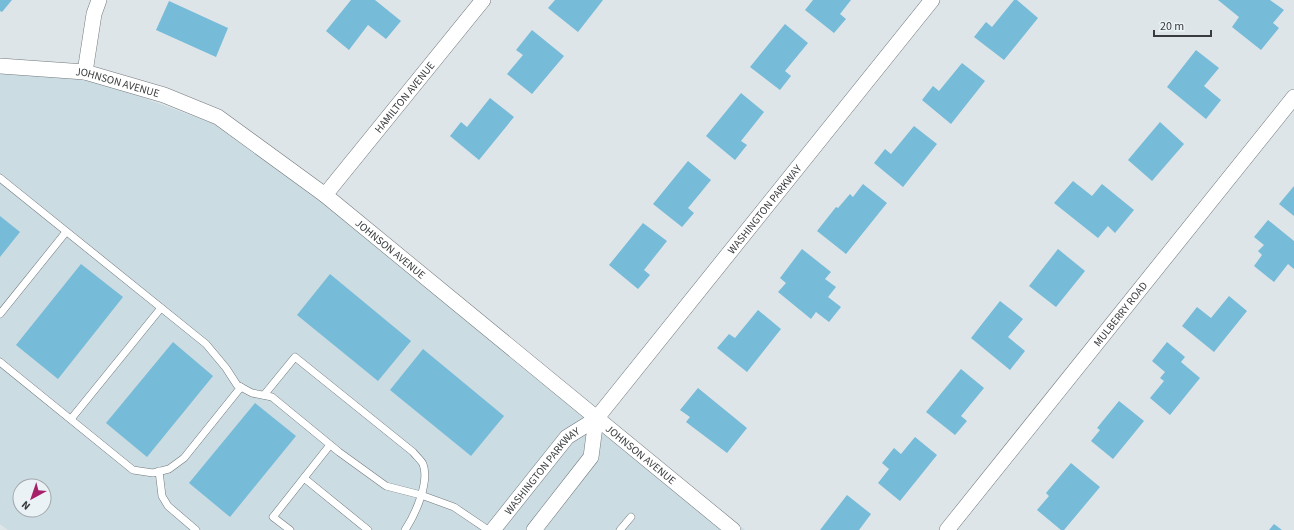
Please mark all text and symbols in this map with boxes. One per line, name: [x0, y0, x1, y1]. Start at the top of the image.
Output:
scale bar: [1154, 12, 1211, 38]
text: 20 m: [1160, 18, 1184, 35]
street label: HAMILTON AVENUE: [371, 58, 438, 136]
street label: JOHNSON AVENUE: [75, 64, 161, 101]
street label: WASHINGTON PARKWAY: [724, 161, 805, 257]
street label: JOHNSON AVENUE: [352, 215, 429, 282]
street label: MULBERRY ROAD: [1090, 278, 1151, 349]
street label: JOHNSON AVENUE: [603, 421, 679, 488]
street label: WASHINGTON PARKWAY: [501, 423, 583, 518]
north arrow: [12, 478, 52, 518]
text: N: [18, 497, 34, 513]

